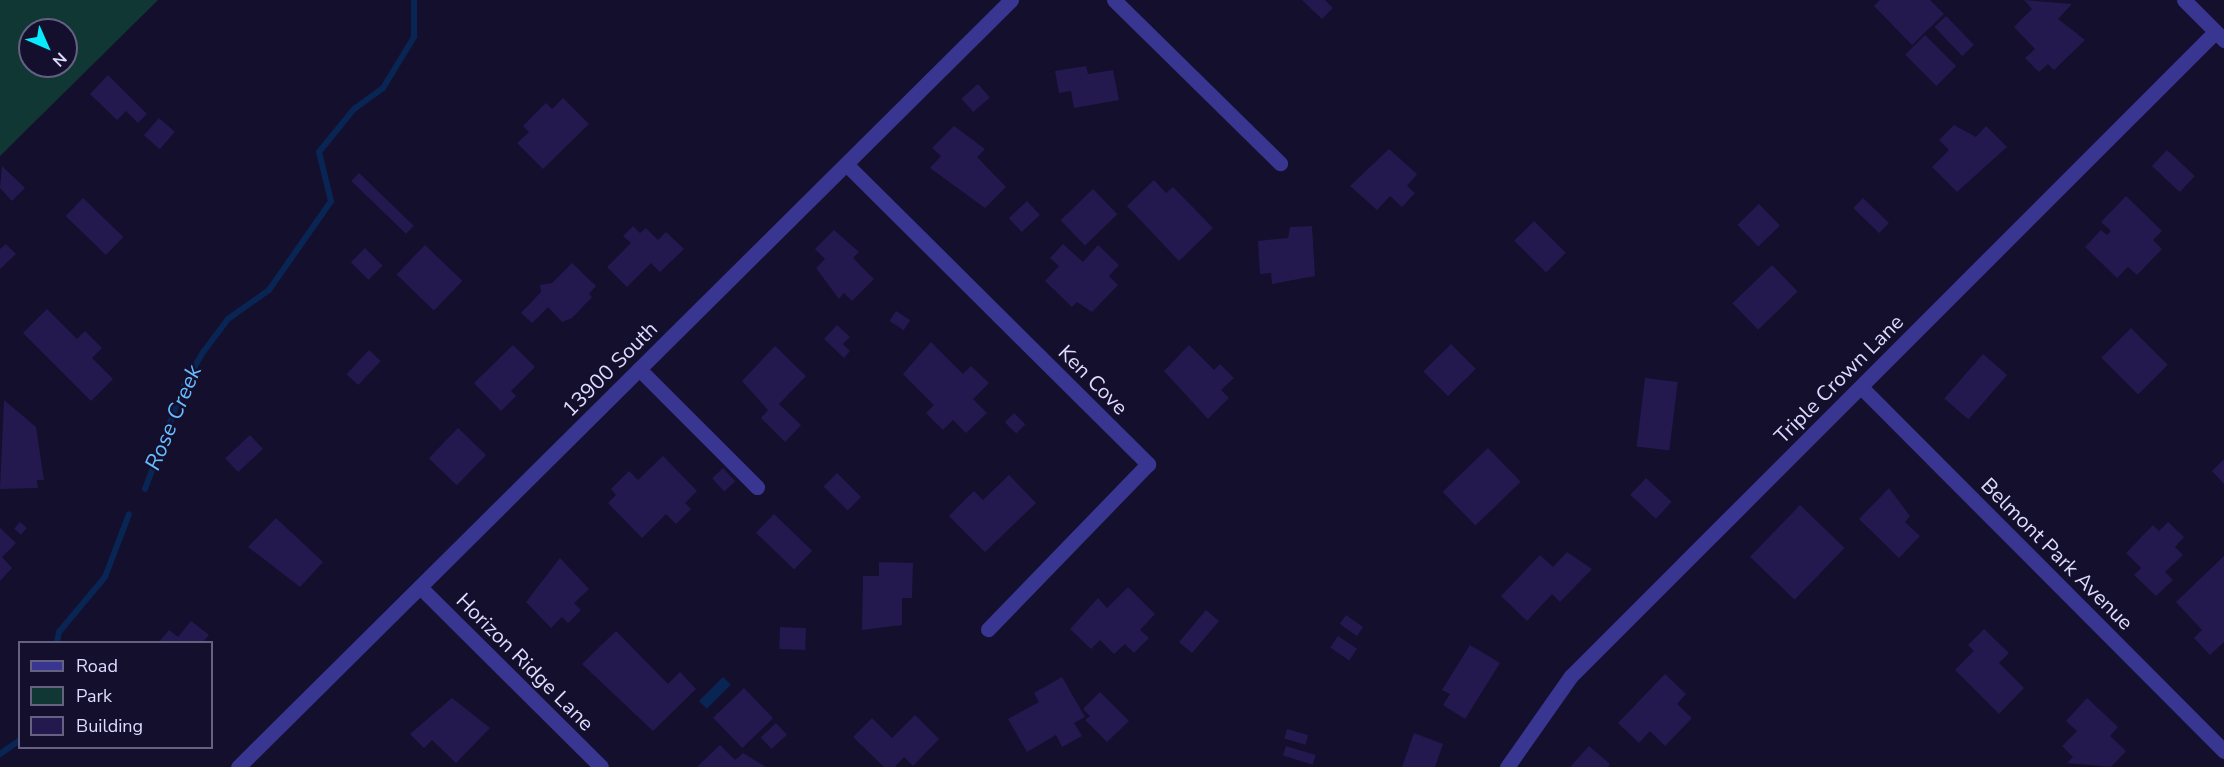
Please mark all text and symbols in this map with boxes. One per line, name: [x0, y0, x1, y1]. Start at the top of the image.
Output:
north arrow: [18, 18, 78, 78]
text: N: [47, 47, 71, 71]
street label: Triple Crown Lane: [1769, 309, 1909, 449]
street label: 13900 South: [557, 316, 663, 422]
street label: Ken Cove: [1053, 340, 1133, 420]
water label: Rose Creek: [140, 361, 208, 475]
street label: Belmont Park Avenue: [1976, 473, 2138, 635]
street label: Horizon Ridge Lane: [451, 588, 599, 736]
legend: [18, 641, 213, 749]
text: Road: [76, 654, 118, 678]
text: Park: [76, 684, 112, 708]
text: Building: [76, 714, 143, 738]

